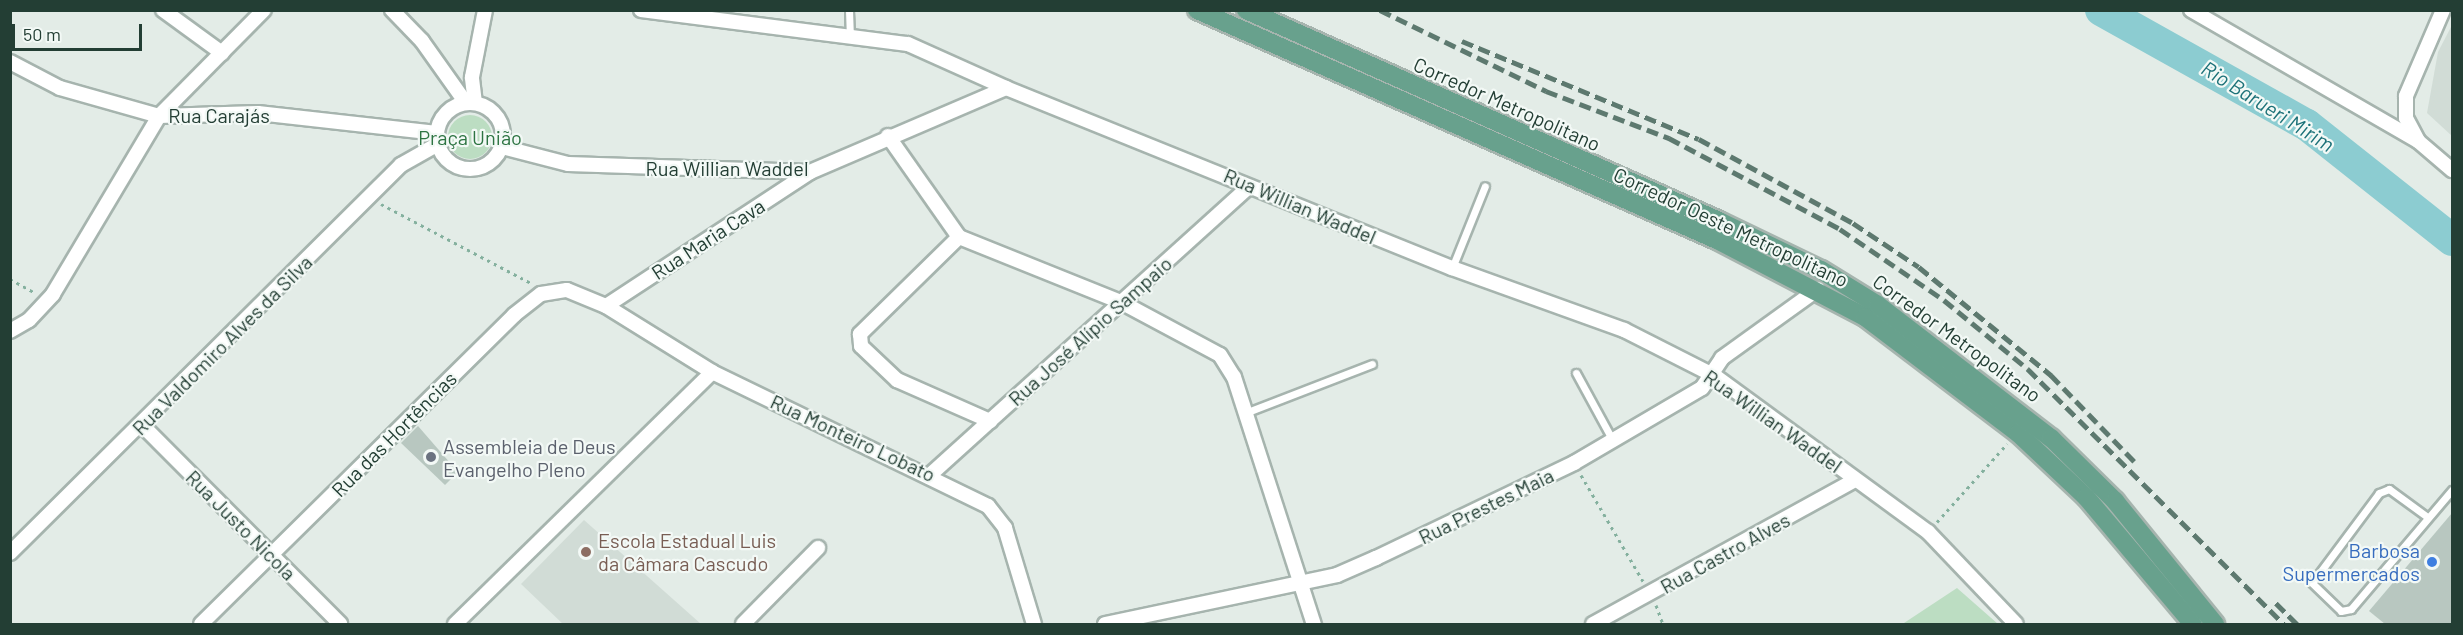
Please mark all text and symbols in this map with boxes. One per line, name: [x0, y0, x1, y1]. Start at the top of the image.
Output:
scale bar: [15, 12, 146, 50]
text: 50 m: [23, 23, 61, 45]
street label: Corredor Metropolitano: [1410, 52, 1604, 156]
water label: Rio Barueri Mirim: [2197, 55, 2339, 157]
street label: Rua Carajás: [168, 103, 270, 127]
park label: Praça União: [418, 125, 522, 149]
street label: Rua Willian Waddel: [645, 156, 809, 180]
street label: Corredor Oeste Metropolitano: [1610, 162, 1852, 292]
street label: Rua Willian Waddel: [1220, 163, 1380, 249]
street label: Rua Maria Cava: [647, 194, 769, 284]
street label: Rua Valdomiro Alves da Silva: [127, 250, 317, 440]
street label: Rua José Alípio Sampaio: [1003, 251, 1177, 411]
street label: Corredor Metropolitano: [1868, 269, 2046, 407]
street label: Rua Willian Waddel: [1699, 364, 1847, 478]
street label: Rua das Hortências: [326, 366, 462, 502]
street label: Rua Monteiro Lobato: [767, 389, 939, 487]
place label: Assembleia de Deus Evangelho Pleno: [443, 434, 616, 481]
marker: Assembleia de Deus Evangelho Pleno: [424, 450, 438, 464]
street label: Rua Prestes Maia: [1415, 463, 1557, 549]
street label: Rua Justo Nicola: [181, 465, 301, 585]
street label: Rua Castro Alves: [1656, 508, 1794, 598]
place label: Escola Estadual Luis da Câmara Cascudo: [598, 528, 776, 575]
place label: Barbosa Supermercados: [2282, 538, 2420, 585]
marker: Escola Estadual Luis da Câmara Cascudo: [579, 545, 593, 559]
marker: Barbosa Supermercados: [2425, 555, 2439, 569]

